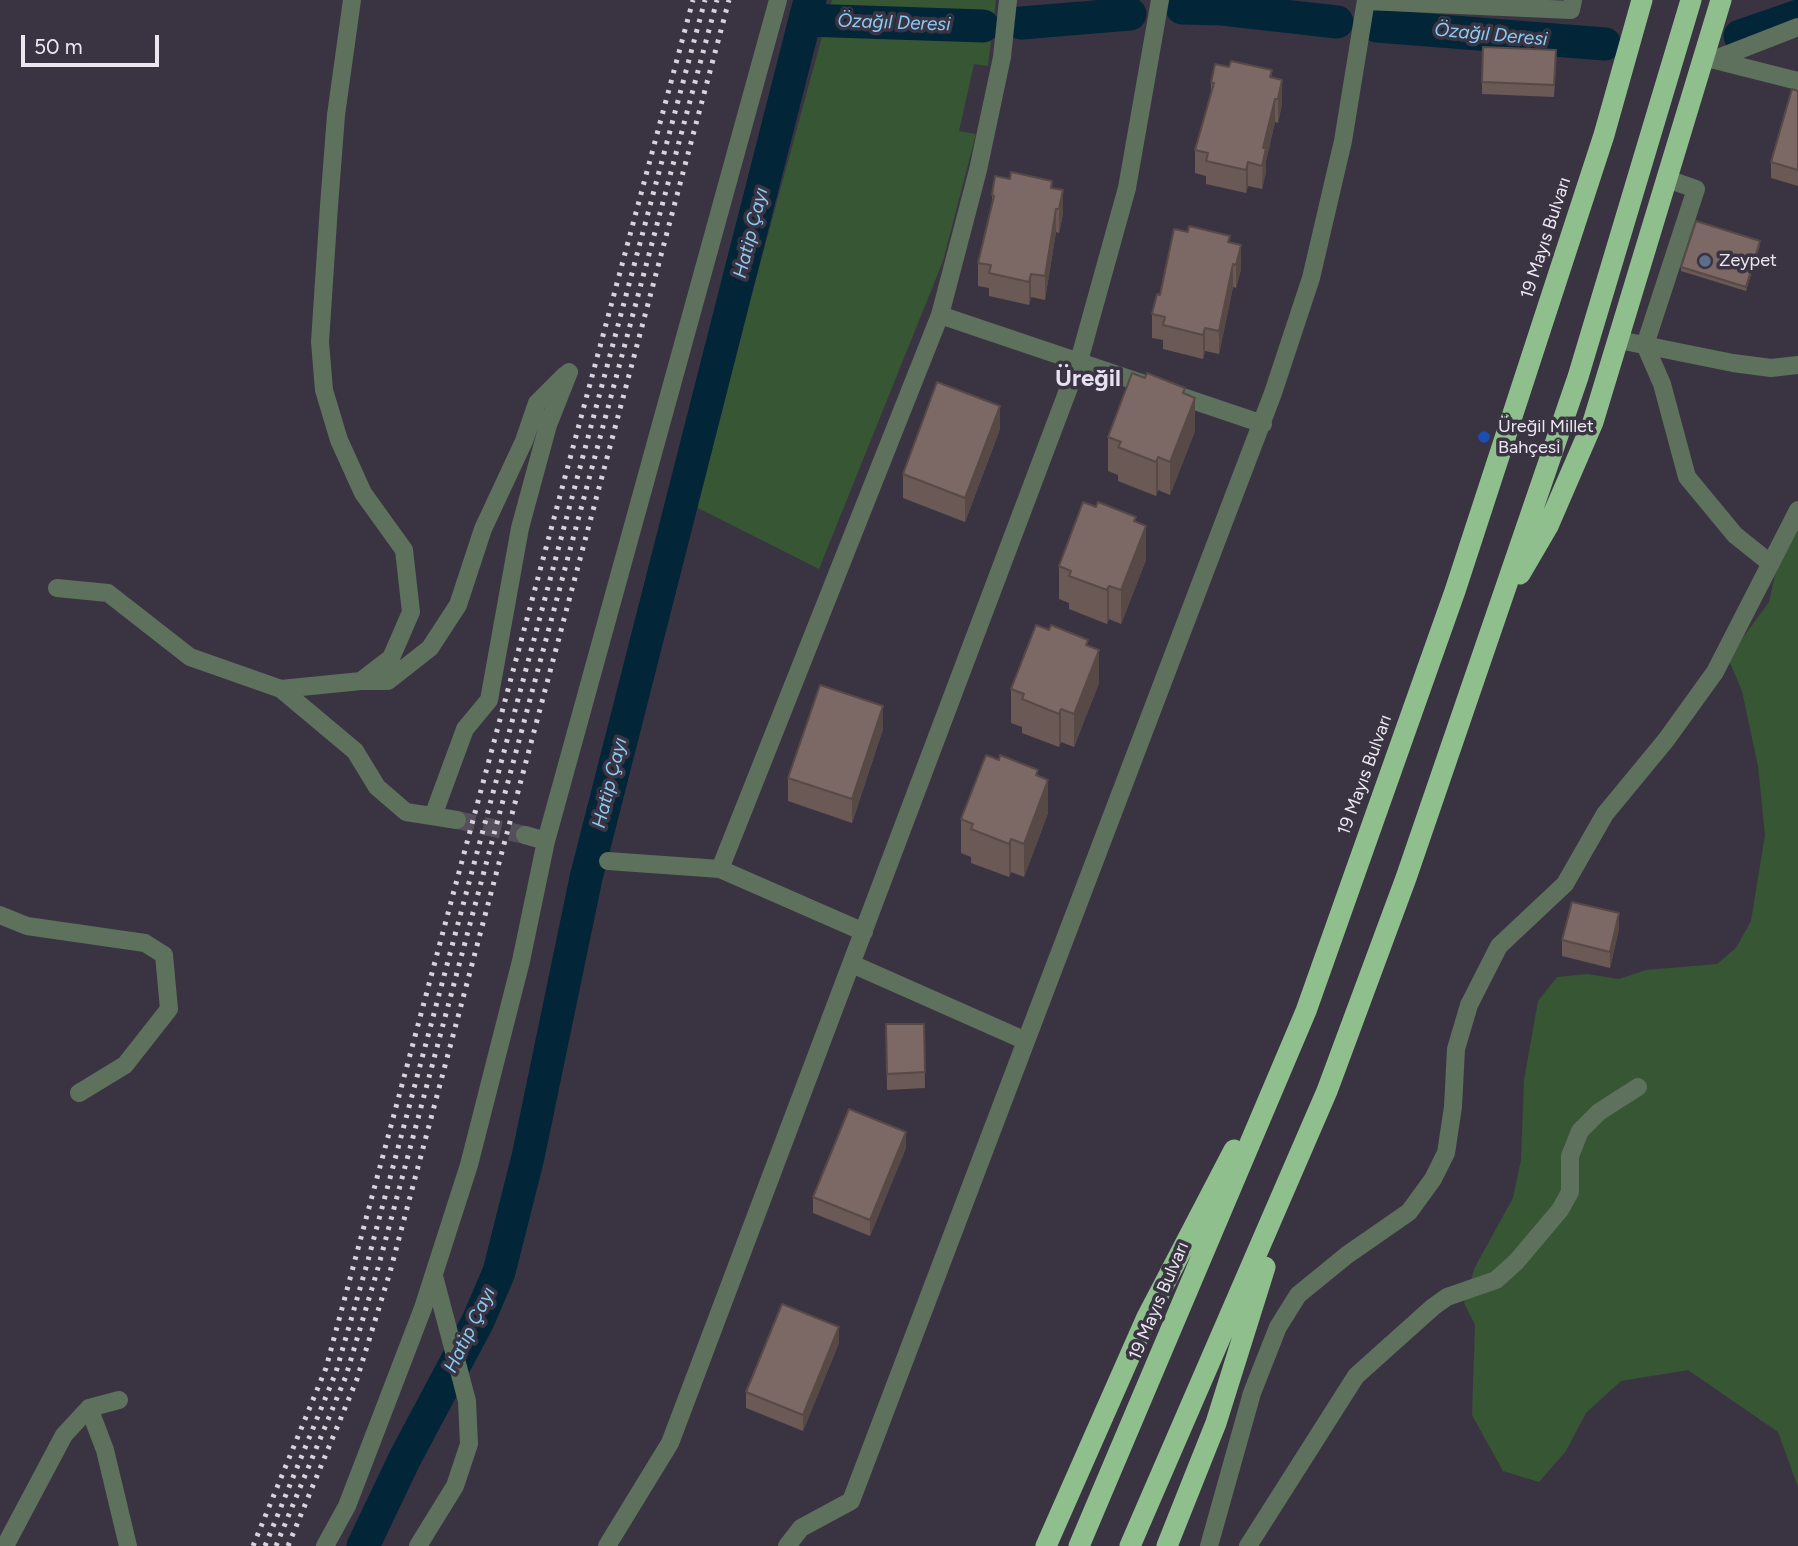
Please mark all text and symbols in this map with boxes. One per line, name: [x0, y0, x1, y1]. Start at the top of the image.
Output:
water label: Özağıl Deresi: [837, 10, 951, 36]
water label: Özağıl Deresi: [1434, 19, 1548, 51]
scale bar: [24, 21, 163, 65]
text: 50 m: [34, 34, 83, 59]
street label: 19 Mayıs Bulvarı: [1516, 175, 1576, 301]
water label: Hatip Çayı: [729, 185, 773, 281]
place label: Zeypet: [1719, 250, 1777, 272]
marker: Zeypet: [1697, 253, 1713, 269]
district label: Üreğil: [1055, 365, 1121, 393]
place label: Üreğil Millet Bahçesi: [1498, 416, 1594, 458]
marker: Üreğil Millet Bahçesi: [1476, 429, 1492, 445]
street label: 19 Mayıs Bulvarı: [1333, 712, 1397, 838]
water label: Hatip Çayı: [588, 735, 632, 831]
street label: 19 Mayıs Bulvarı: [1124, 1239, 1194, 1363]
water label: Hatip Çayı: [439, 1283, 501, 1377]

